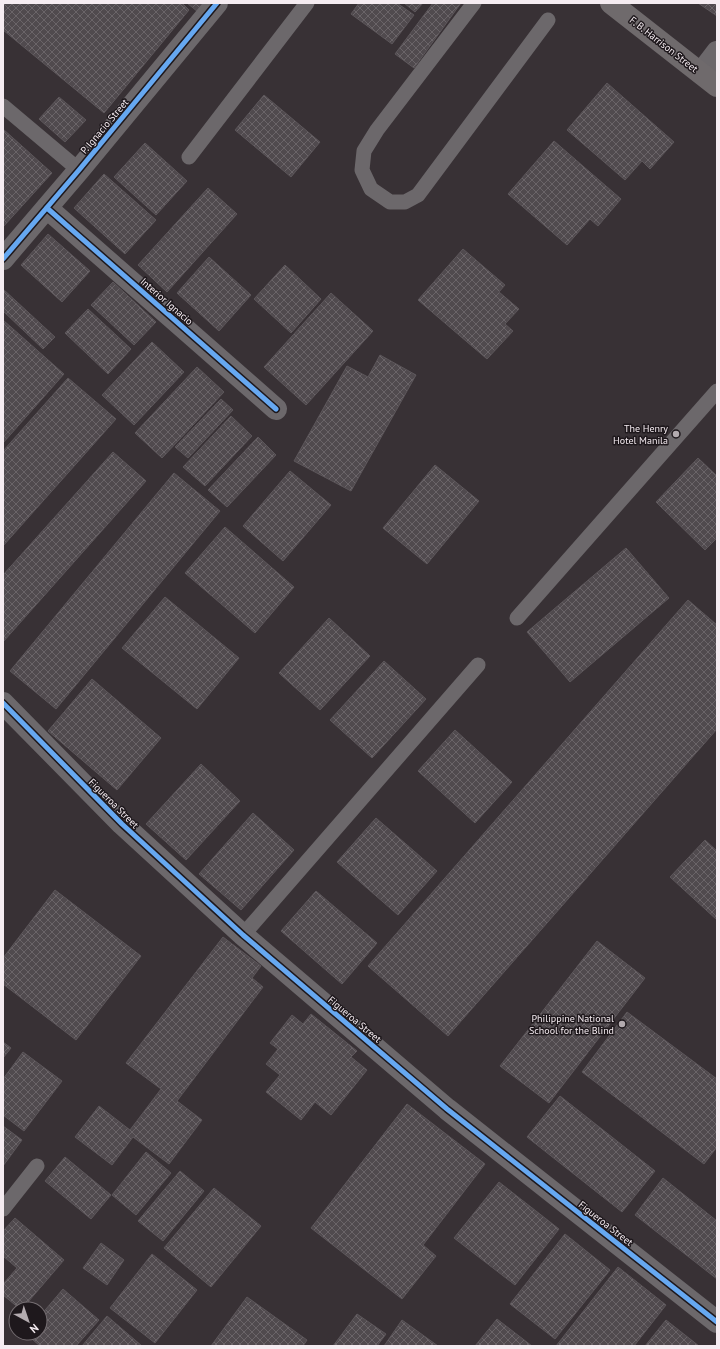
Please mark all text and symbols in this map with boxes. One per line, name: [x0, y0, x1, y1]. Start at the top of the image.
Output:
street label: F. B. Harrison Street: [627, 14, 701, 76]
street label: P. Ignacio Street: [78, 96, 132, 156]
street label: Interior Ignacio: [138, 275, 196, 328]
place label: The Henry Hotel Manila: [613, 422, 668, 447]
marker: The Henry Hotel Manila: [671, 429, 681, 439]
street label: Figueroa Street: [86, 776, 142, 832]
street label: Figueroa Street: [325, 993, 384, 1046]
place label: Philippine National School for the Blind: [529, 1012, 614, 1037]
marker: Philippine National School for the Blind: [617, 1019, 627, 1029]
street label: Figueroa Street: [576, 1198, 636, 1249]
north arrow: [8, 1301, 48, 1341]
text: N: [27, 1321, 42, 1336]

